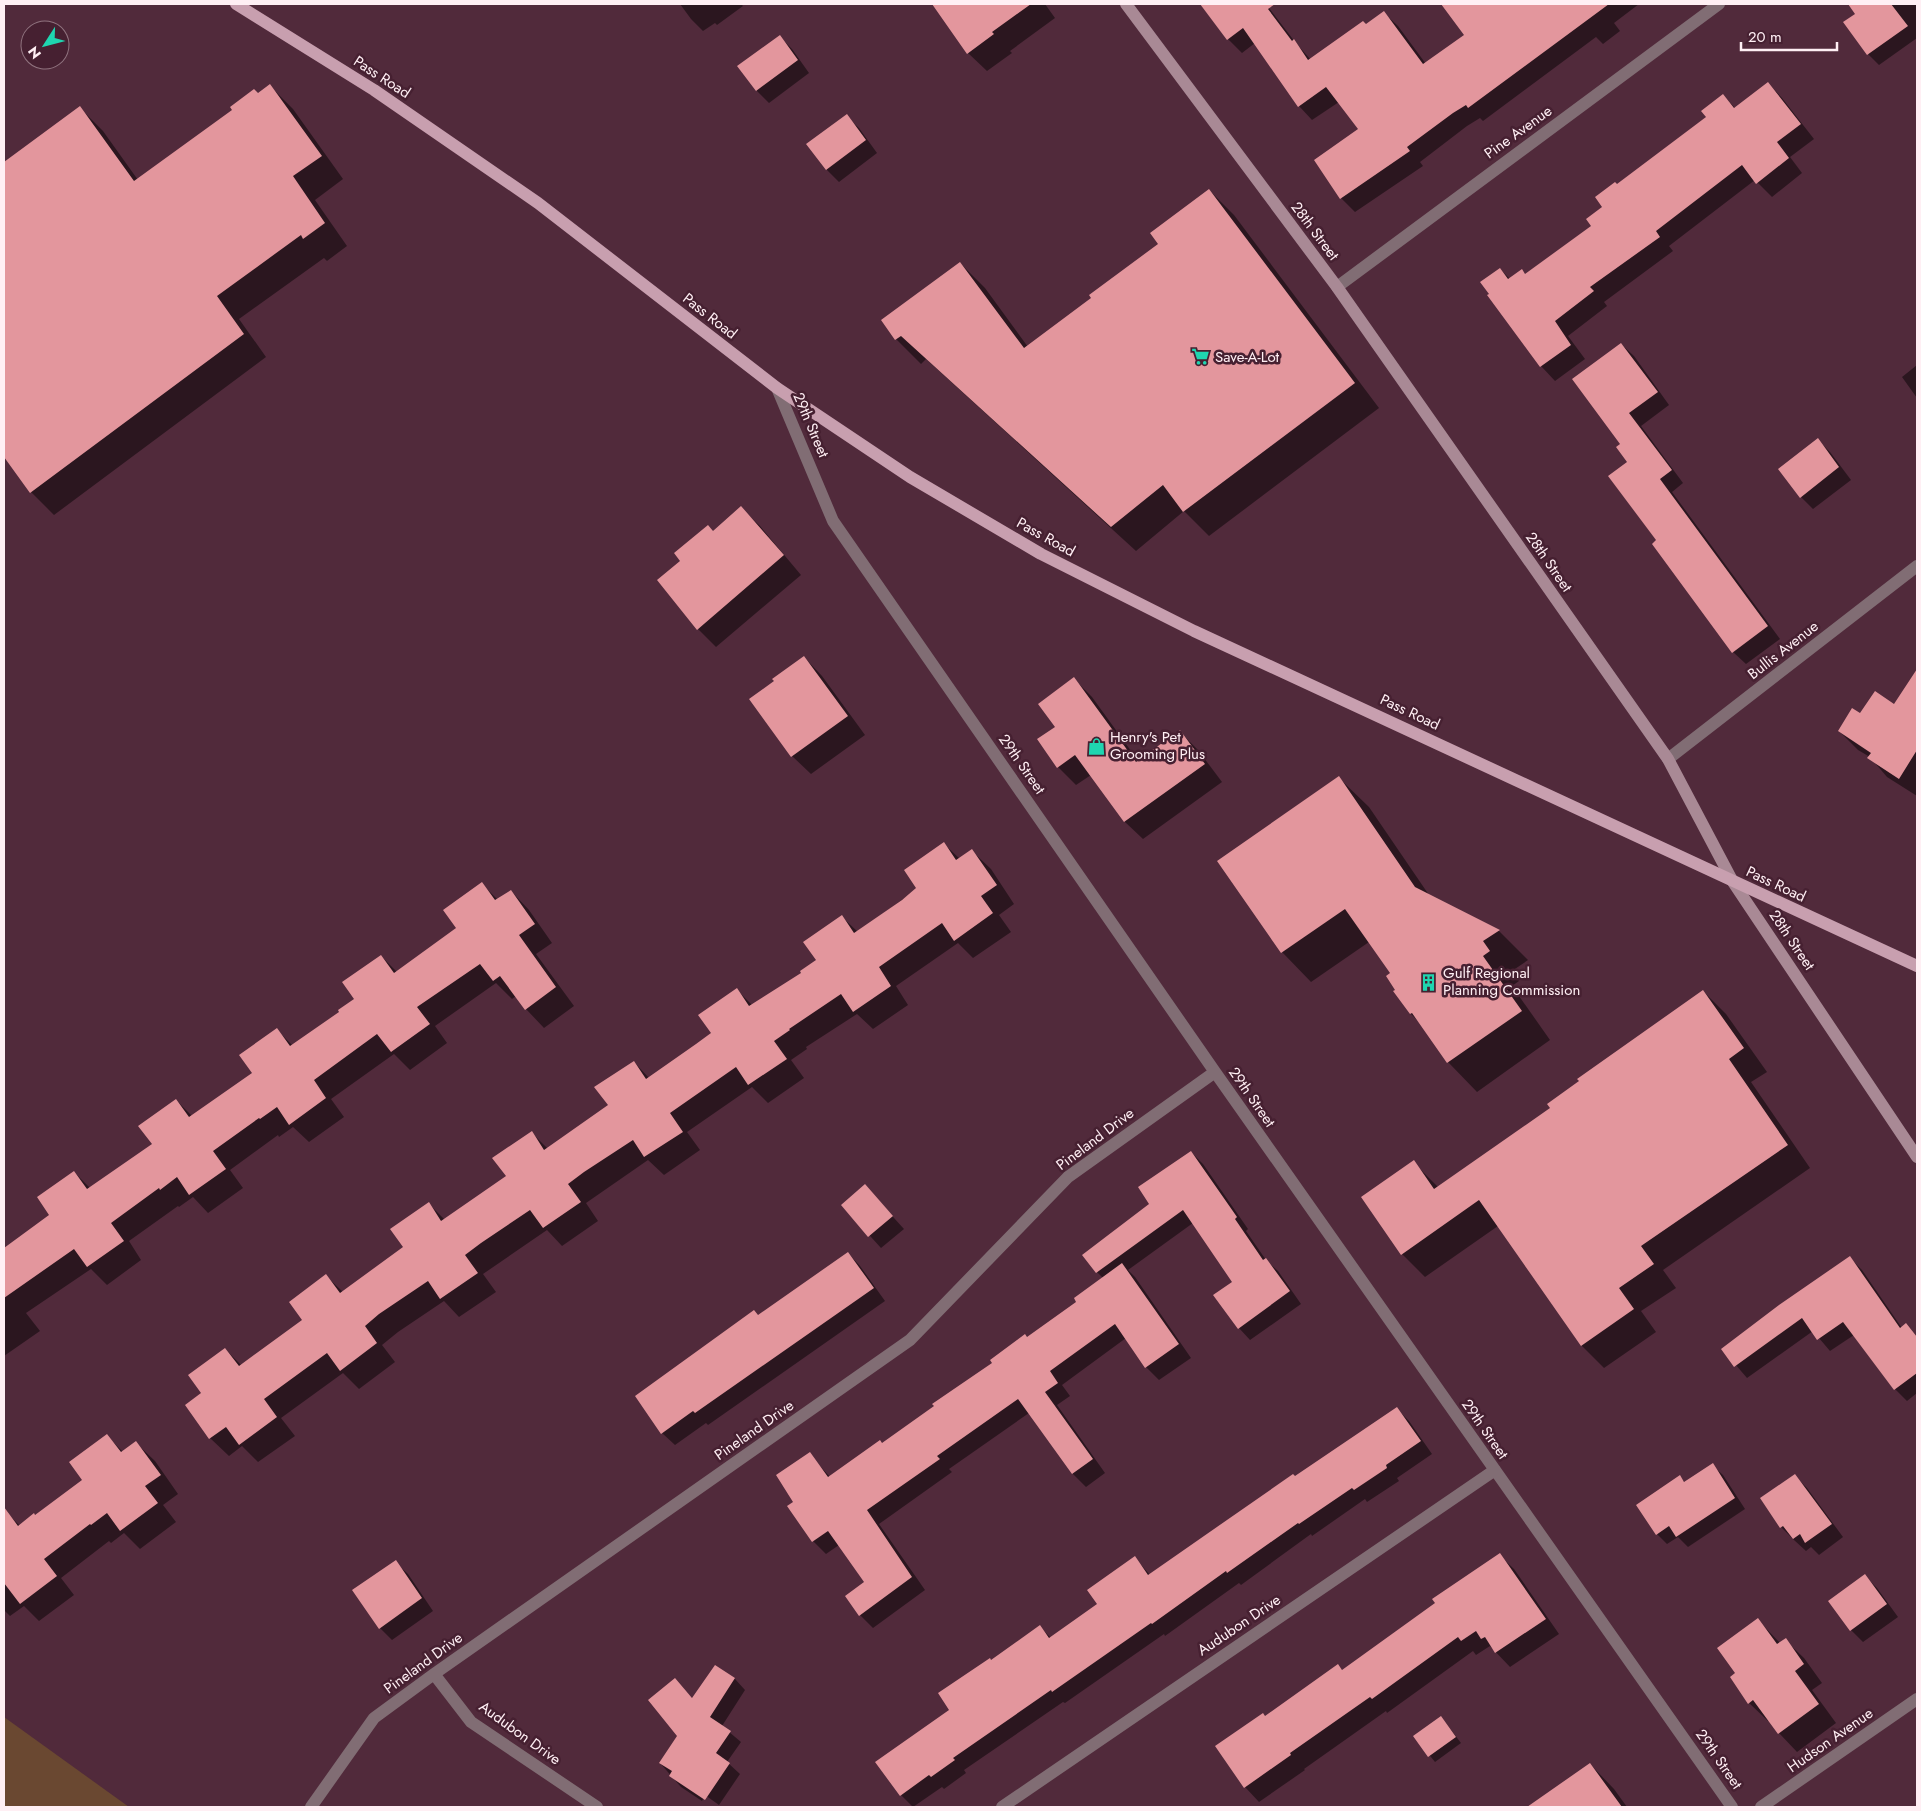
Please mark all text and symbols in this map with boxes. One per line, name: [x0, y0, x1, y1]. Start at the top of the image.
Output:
north arrow: [20, 20, 70, 70]
scale bar: [1741, 20, 1837, 52]
text: 20 m: [1748, 26, 1782, 48]
text: N: [23, 42, 46, 63]
street label: Pass Road: [349, 50, 415, 104]
street label: Pine Avenue: [1480, 100, 1557, 164]
street label: 28th Street: [1286, 197, 1345, 265]
street label: Pass Road: [678, 288, 742, 344]
place label: Save-A-Lot: [1215, 346, 1280, 368]
supermarket icon: Save-A-Lot: [1191, 347, 1211, 367]
street label: 29th Street: [787, 389, 835, 461]
street label: Pass Road: [1013, 512, 1079, 562]
street label: 28th Street: [1520, 528, 1578, 597]
street label: Bullis Avenue: [1743, 615, 1823, 685]
street label: Pass Road: [1376, 689, 1444, 735]
place label: Henry's Pet Grooming Plus: [1110, 726, 1205, 765]
street label: 29th Street: [993, 729, 1051, 799]
shop icon: Henry's Pet Grooming Plus: [1086, 736, 1106, 756]
street label: Pass Road: [1742, 861, 1810, 907]
street label: 28th Street: [1764, 905, 1820, 975]
place label: Gulf Regional Planning Commission: [1443, 962, 1580, 1001]
building icon: Gulf Regional Planning Commission: [1419, 972, 1439, 992]
street label: 29th Street: [1223, 1062, 1281, 1132]
street label: Pineland Drive: [1051, 1102, 1139, 1176]
street label: Pineland Drive: [710, 1394, 798, 1466]
street label: 29th Street: [1456, 1394, 1514, 1464]
street label: Audubon Drive: [1193, 1589, 1285, 1661]
street label: Pineland Drive: [379, 1627, 467, 1699]
street label: Audubon Drive: [475, 1696, 566, 1770]
street label: Hudson Avenue: [1783, 1702, 1878, 1778]
street label: 29th Street: [1690, 1724, 1748, 1794]

